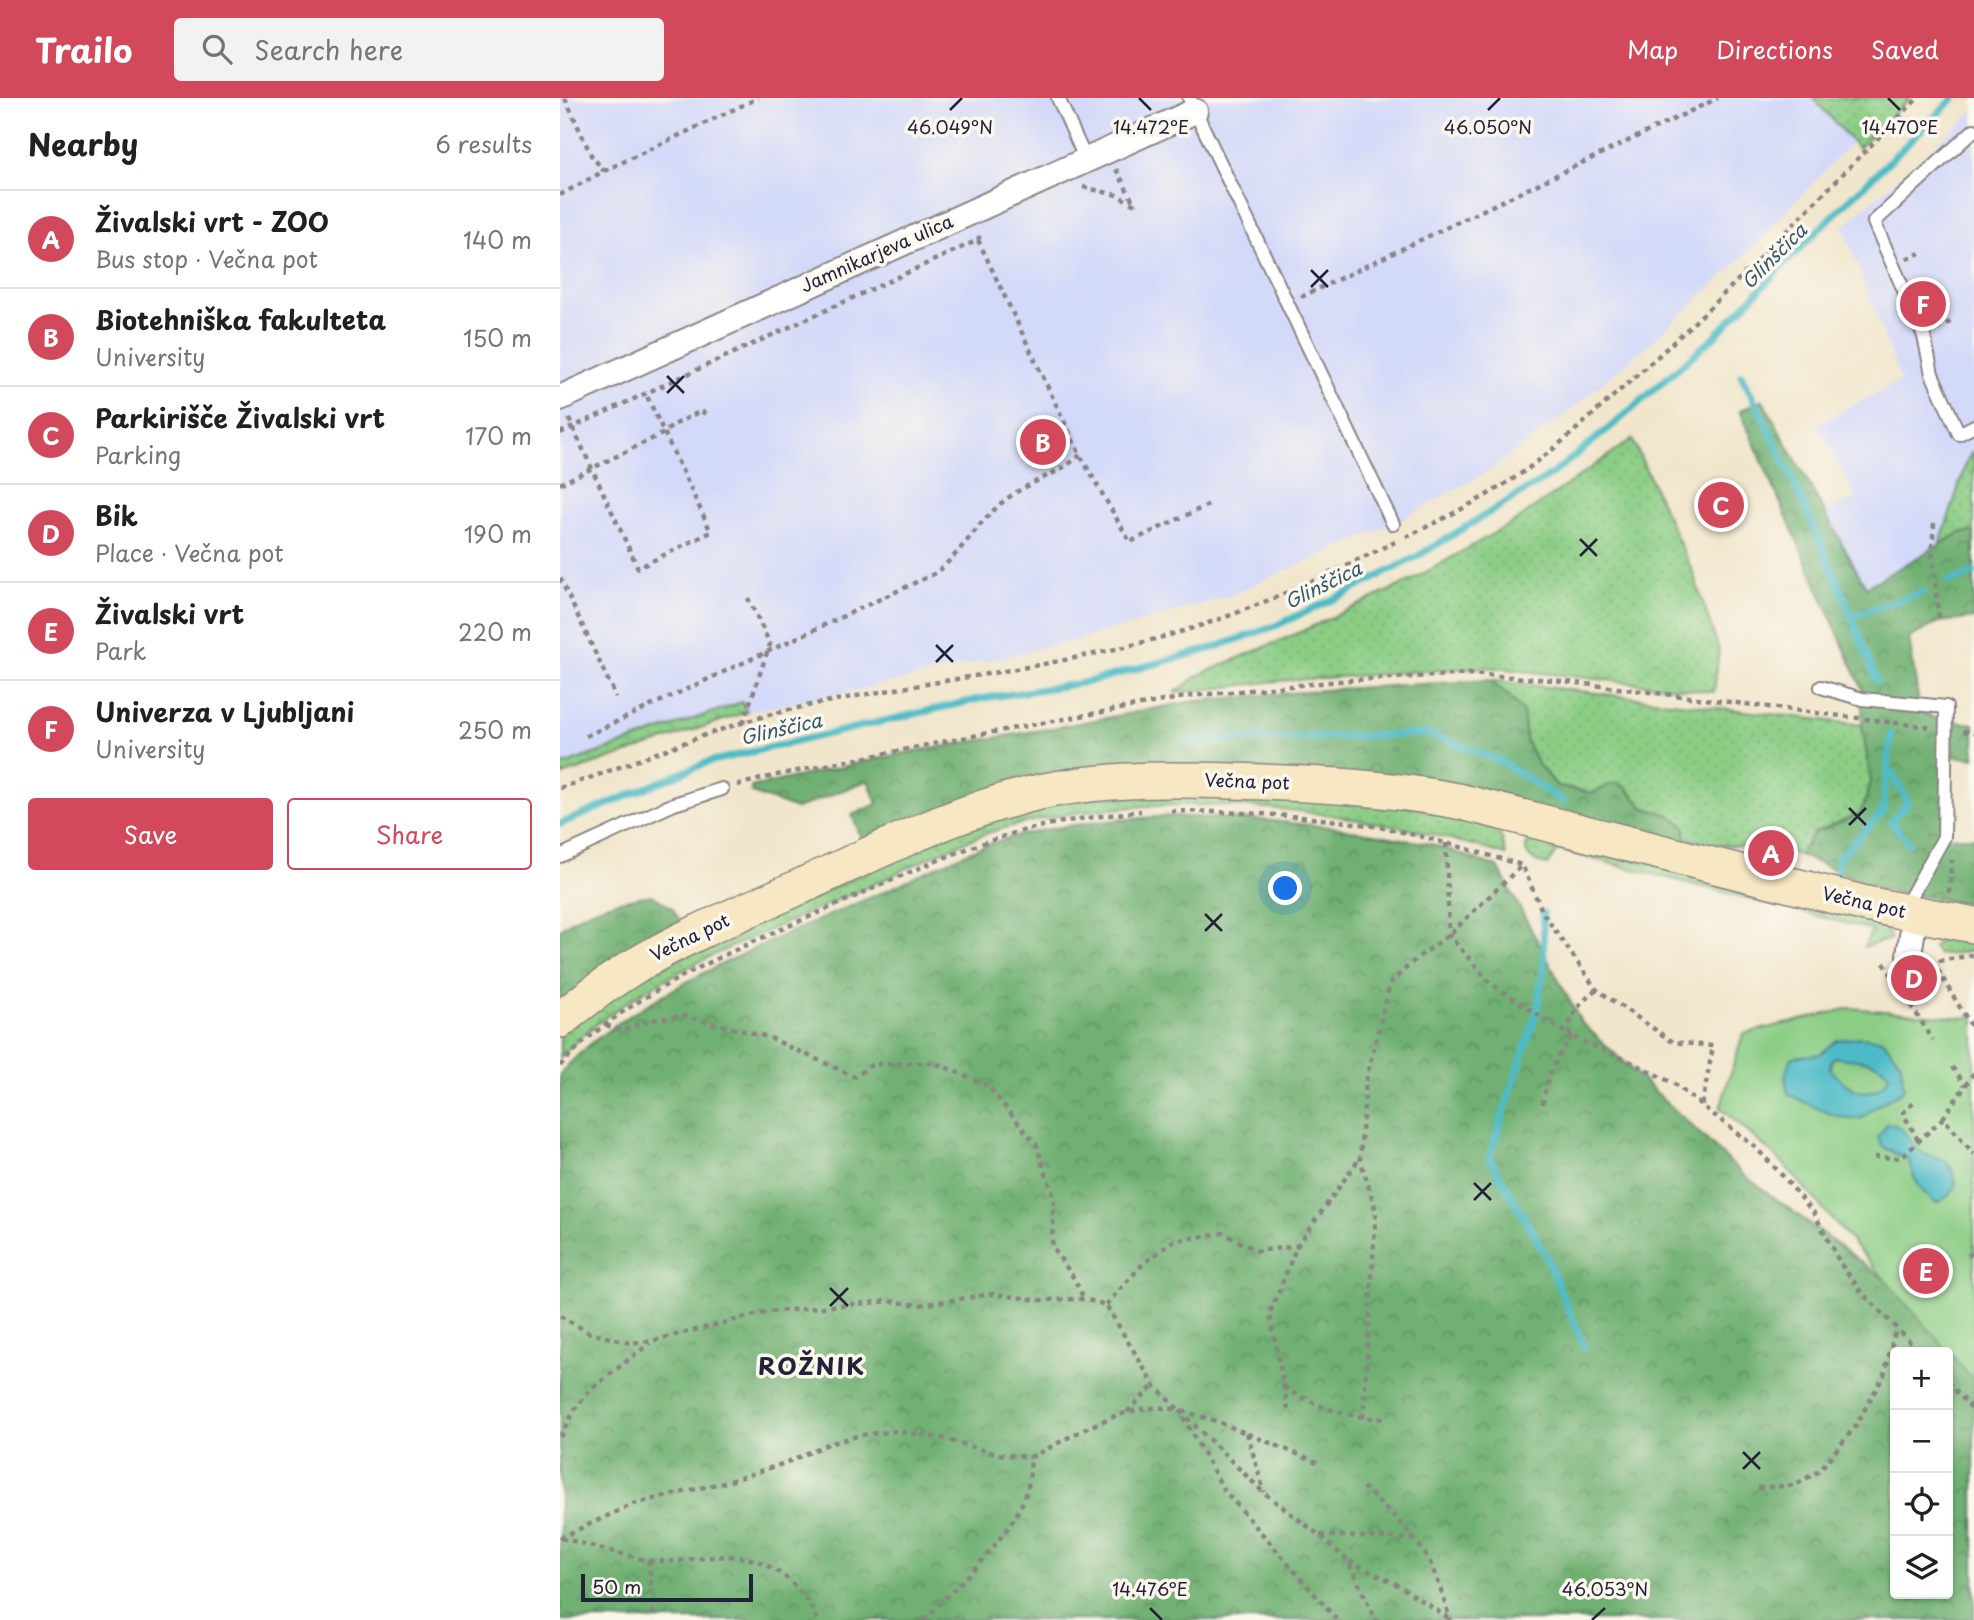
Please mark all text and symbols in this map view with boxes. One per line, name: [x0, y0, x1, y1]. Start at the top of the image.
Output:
search box: [174, 18, 664, 81]
text: Trailo: [35, 24, 132, 74]
icon: search: [198, 30, 236, 68]
text: Search here: [254, 30, 403, 69]
text: Map: [1627, 31, 1678, 67]
text: Directions: [1716, 31, 1833, 67]
text: Saved: [1871, 31, 1939, 67]
text: 46.049°N: [907, 113, 993, 140]
text: 14.472°E: [1113, 113, 1189, 140]
text: 46.050°N: [1444, 113, 1532, 140]
text: 14.470°E: [1862, 113, 1938, 140]
text: Nearby: [28, 121, 138, 166]
text: 6 results: [436, 126, 532, 161]
text: Živalski vrt - ZOO: [95, 202, 329, 241]
street label: Jamnikarjeva ulica: [796, 207, 958, 298]
water label: Glinščica: [1734, 215, 1813, 294]
text: A: [42, 222, 60, 257]
text: 140 m: [463, 222, 532, 257]
text: Bus stop · Večna pot: [95, 241, 318, 276]
pin: F: [1900, 278, 1946, 330]
text: Biotehniška fakulteta: [95, 300, 386, 339]
text: B: [43, 320, 59, 355]
text: 150 m: [463, 320, 532, 355]
text: University: [95, 339, 205, 374]
text: Parkirišče Živalski vrt: [95, 398, 385, 437]
pin: B: [1020, 416, 1066, 468]
text: C: [42, 418, 60, 453]
text: 170 m: [465, 418, 532, 453]
text: Parking: [95, 437, 181, 472]
pin: C: [1698, 479, 1744, 531]
text: Bik: [95, 496, 138, 535]
text: D: [42, 516, 60, 551]
text: 190 m: [464, 516, 532, 551]
text: Place · Večna pot: [95, 535, 284, 570]
water label: Glinščica: [1279, 553, 1367, 615]
text: Živalski vrt: [95, 594, 244, 633]
text: E: [44, 614, 58, 649]
text: 220 m: [458, 614, 532, 649]
text: Park: [95, 633, 146, 668]
text: Univerza v Ljubljani: [95, 692, 354, 731]
water label: Glinščica: [737, 705, 825, 751]
text: F: [44, 712, 58, 747]
text: 250 m: [458, 712, 532, 747]
text: University: [95, 731, 205, 766]
street label: Večna pot: [1204, 766, 1290, 795]
button: Save: [28, 798, 273, 870]
button: Share: [287, 798, 532, 870]
pin: A: [1748, 827, 1794, 879]
your location: [1268, 871, 1302, 905]
street label: Večna pot: [1820, 879, 1909, 924]
street label: Večna pot: [645, 906, 734, 967]
pin: D: [1891, 952, 1937, 1004]
pin: E: [1903, 1245, 1949, 1297]
district label: ROŽNIK: [758, 1347, 866, 1383]
map controls: [1890, 1347, 1953, 1599]
button: +: [1890, 1347, 1953, 1410]
button: −: [1890, 1410, 1953, 1473]
button: locate: [1890, 1473, 1953, 1536]
button: layers: [1890, 1536, 1953, 1599]
scale bar: [581, 1571, 752, 1603]
text: 50 m: [592, 1572, 641, 1600]
text: 14.476°E: [1112, 1575, 1188, 1602]
text: 46.053°N: [1562, 1575, 1648, 1602]

